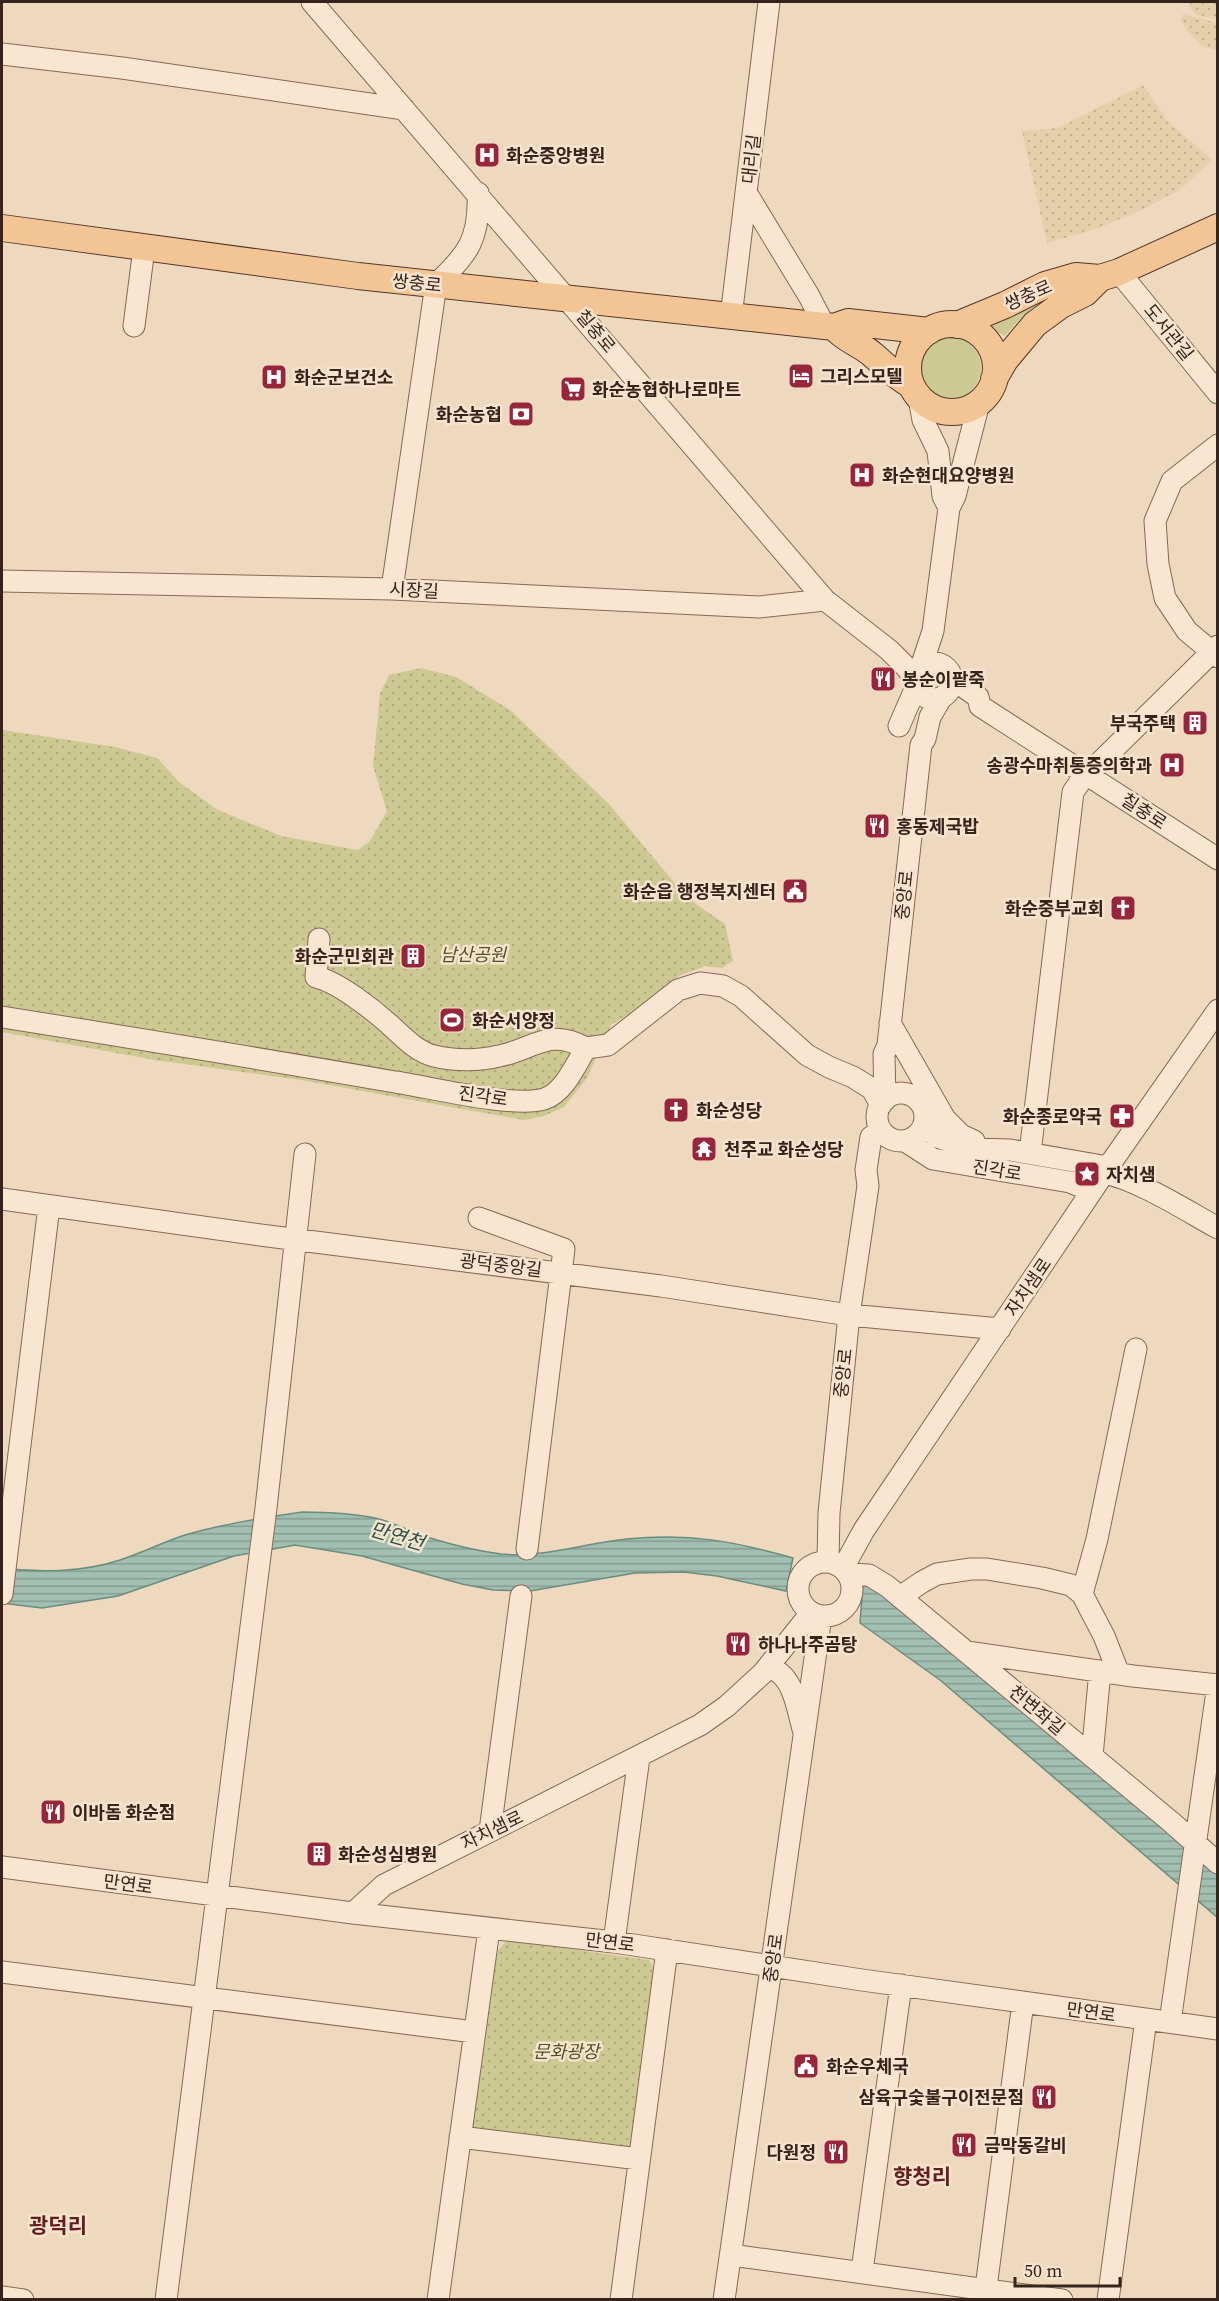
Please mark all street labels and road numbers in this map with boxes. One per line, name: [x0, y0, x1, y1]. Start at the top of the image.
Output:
street label: 대리길: [736, 133, 766, 185]
street label: 쌍충로: [391, 268, 443, 298]
street label: 쌍충로: [1000, 273, 1056, 317]
street label: 도서관길: [1138, 298, 1200, 366]
street label: 칠충로: [570, 304, 622, 358]
street label: 시장길: [389, 576, 439, 604]
street label: 칠충로: [1116, 787, 1172, 835]
street label: 중앙로: [889, 869, 919, 921]
street label: 진각로: [457, 1080, 509, 1112]
street label: 진각로: [971, 1154, 1023, 1186]
street label: 광덕중앙길: [458, 1248, 544, 1282]
street label: 자치샘로: [999, 1253, 1057, 1321]
street label: 중앙로: [828, 1347, 858, 1399]
street label: 천변좌길: [1004, 1679, 1070, 1741]
street label: 자치샘로: [457, 1804, 527, 1856]
street label: 만연로: [102, 1868, 154, 1900]
street label: 만연로: [584, 1927, 636, 1957]
street label: 중앙로: [757, 1932, 789, 1984]
street label: 만연로: [1065, 1996, 1117, 2028]

